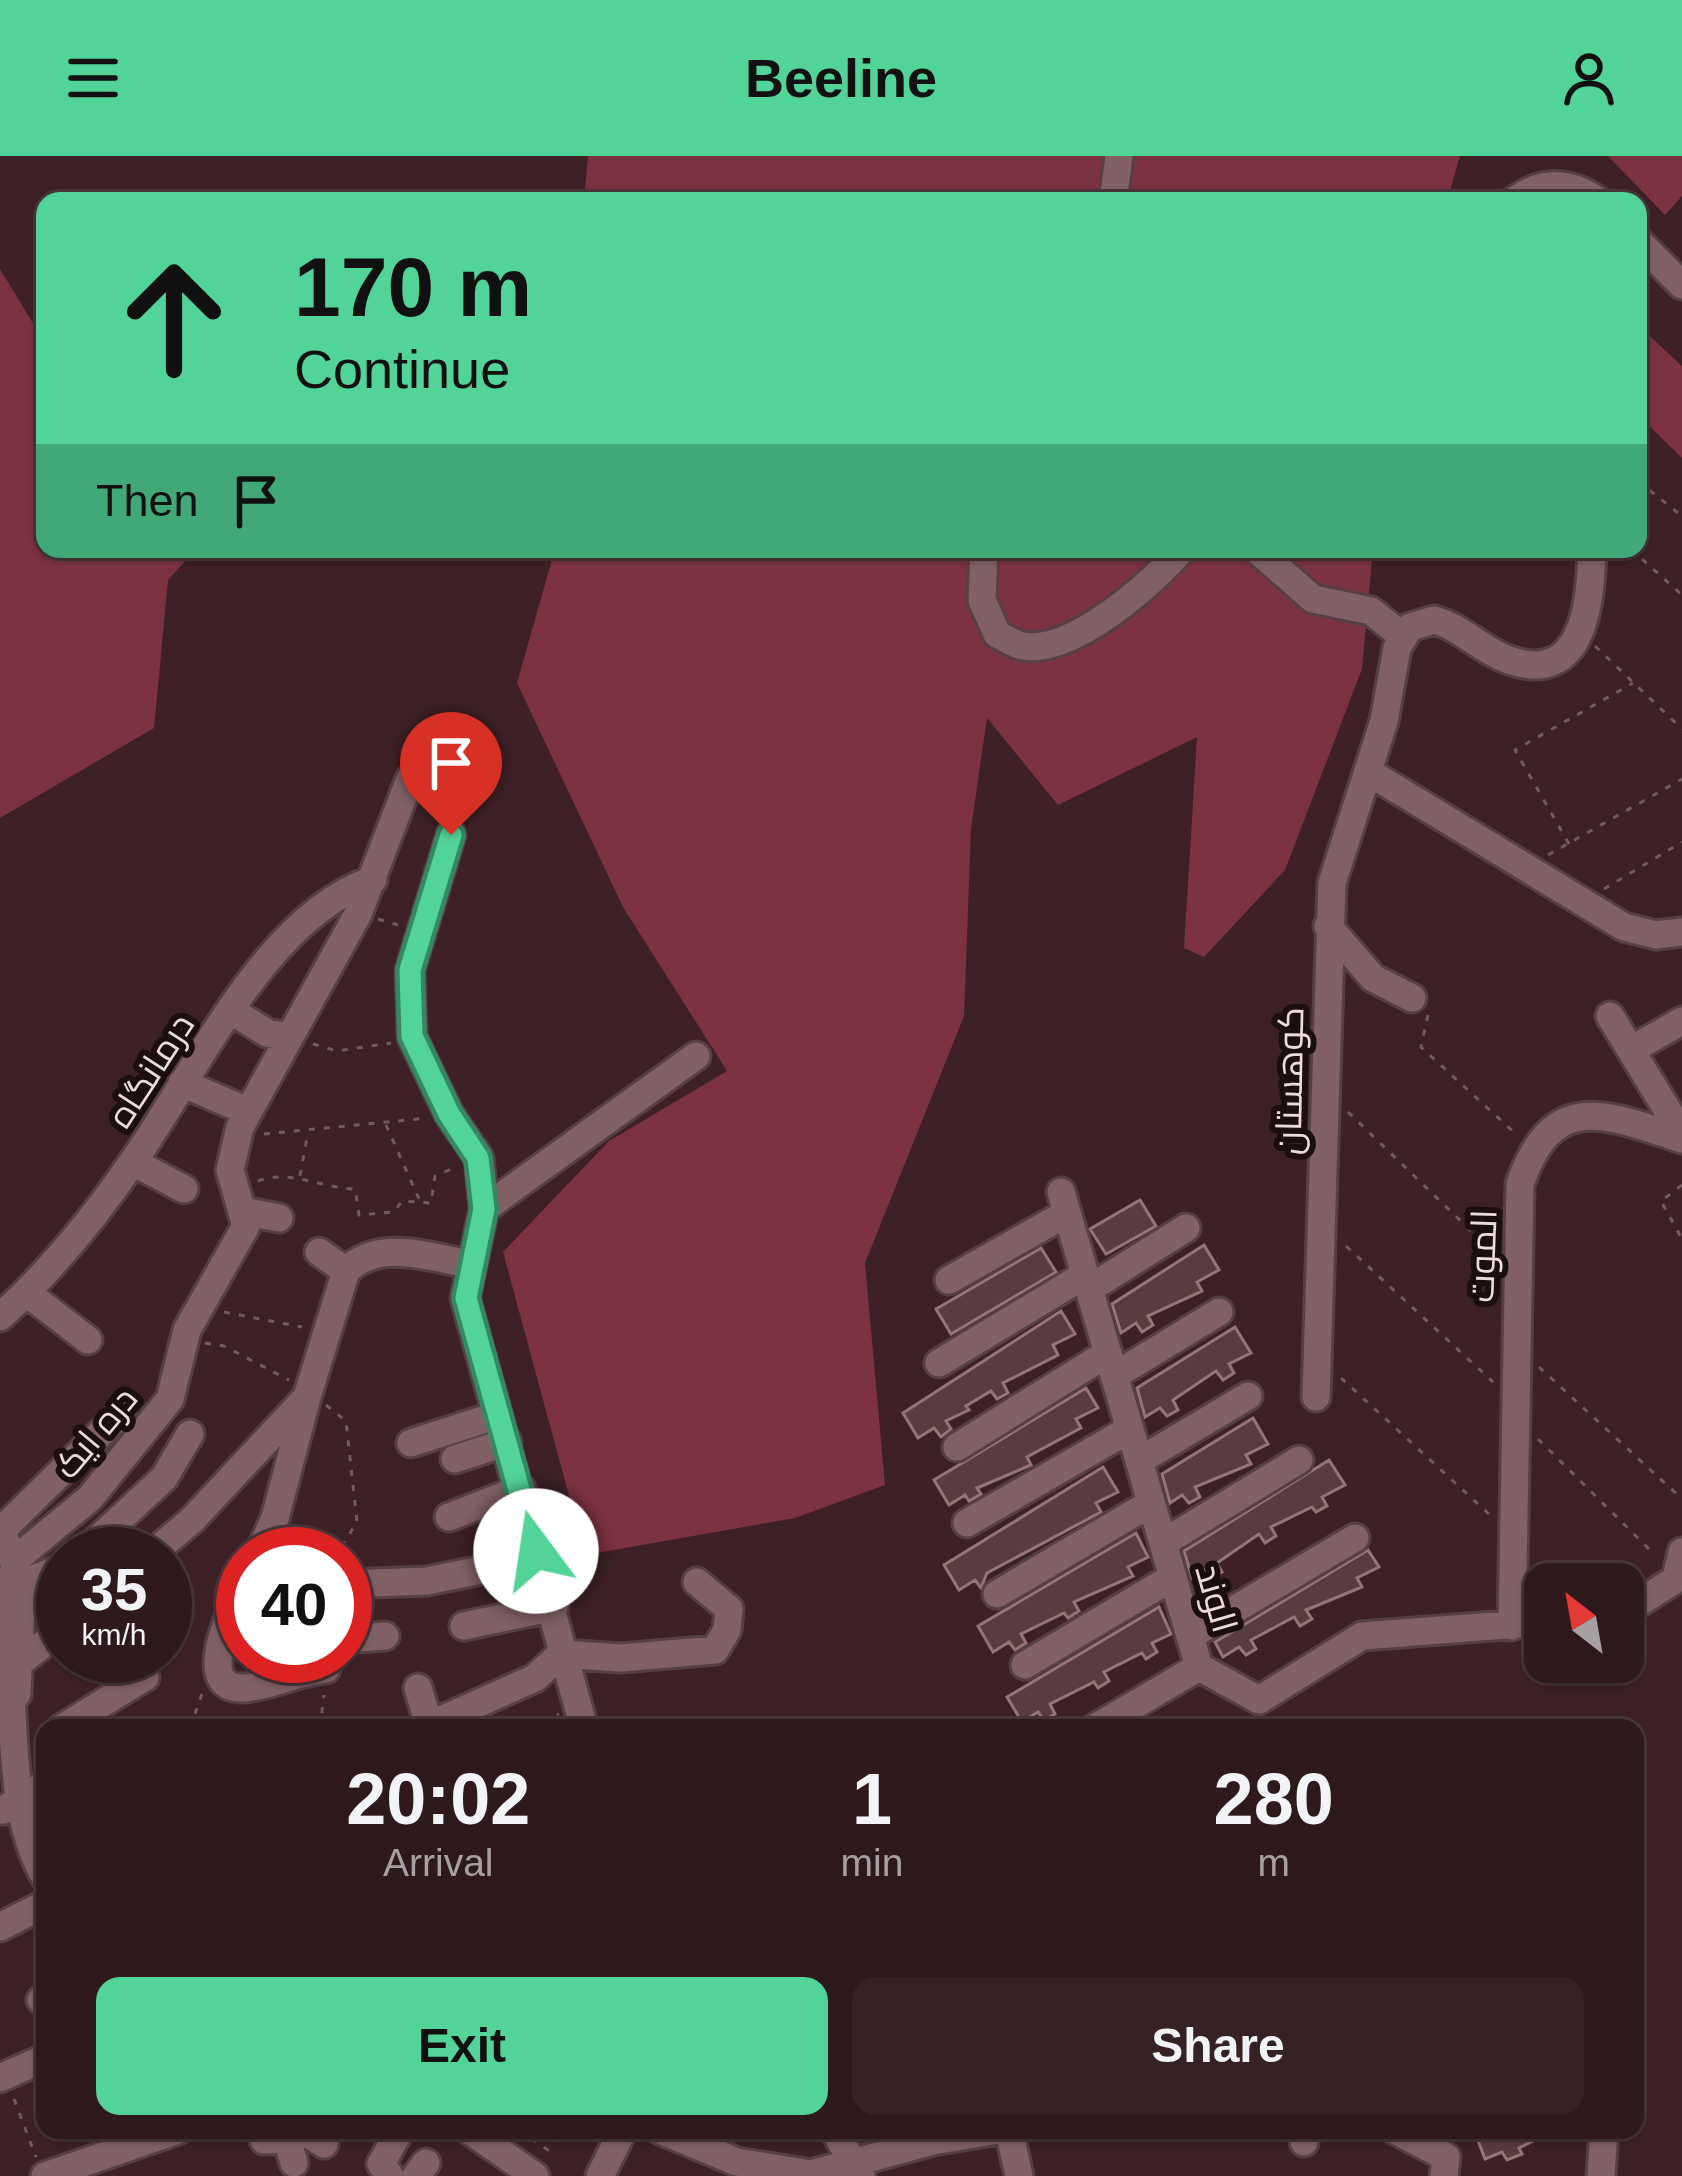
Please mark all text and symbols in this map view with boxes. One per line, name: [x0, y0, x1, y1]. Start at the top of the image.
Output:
icon: menu: [60, 45, 126, 111]
icon: person: [1556, 45, 1622, 111]
text: Beeline: [745, 48, 937, 108]
icon: ahead: [96, 240, 252, 396]
text: 170 m: [294, 240, 532, 334]
text: Continue: [294, 339, 510, 399]
icon: arrive: [223, 468, 289, 534]
text: Then: [96, 475, 199, 526]
pin: [400, 712, 502, 835]
icon: arrive: [418, 730, 484, 796]
street label: درمانگاه: [99, 1006, 202, 1135]
street label: کوهستان: [1268, 1007, 1312, 1155]
street label: الموت: [1460, 1209, 1505, 1303]
street label: دره ایک: [45, 1378, 145, 1486]
position arrow: [473, 1488, 599, 1614]
speed limit sign: 40: [216, 1527, 372, 1683]
text: 35: [81, 1556, 147, 1623]
street label: الوند: [1187, 1559, 1246, 1637]
north arrow: [1524, 1563, 1644, 1683]
map controls: [1524, 1563, 1644, 1683]
text: km/h: [81, 1618, 147, 1651]
text: 20:02: [346, 1759, 530, 1839]
text: 1: [852, 1759, 892, 1839]
text: 280: [1214, 1759, 1334, 1839]
text: Arrival: [383, 1841, 494, 1884]
text: min: [841, 1841, 903, 1884]
text: m: [1257, 1841, 1290, 1884]
button: Exit: [96, 1977, 828, 2115]
button: Share: [852, 1977, 1584, 2115]

